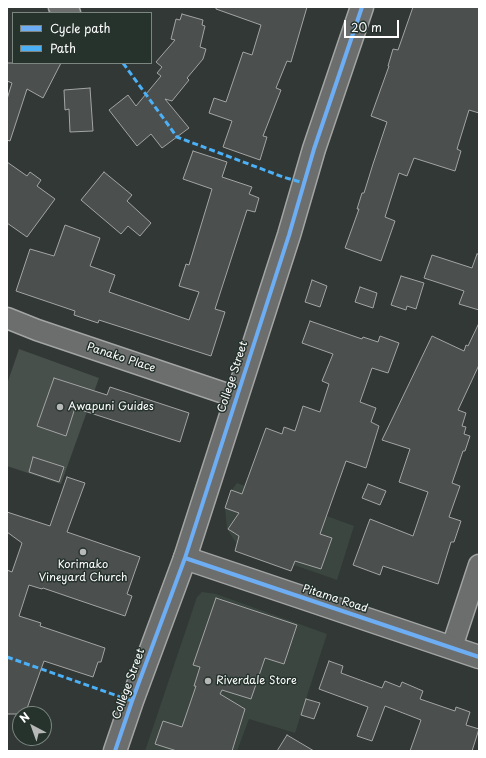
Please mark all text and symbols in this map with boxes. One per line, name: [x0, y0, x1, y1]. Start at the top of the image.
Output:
legend: [12, 12, 152, 64]
scale bar: [346, 12, 401, 38]
text: 20 m: [351, 18, 382, 36]
text: Cycle path: [50, 19, 111, 37]
text: Path: [50, 39, 76, 57]
street label: College Street: [215, 340, 251, 414]
street label: Panako Place: [85, 341, 157, 375]
place label: Awapuni Guides: [68, 400, 154, 414]
marker: Awapuni Guides: [55, 402, 65, 412]
marker: Korimako Vineyard Church: [78, 547, 88, 557]
place label: Korimako Vineyard Church: [39, 558, 127, 584]
street label: Pitama Road: [301, 582, 369, 616]
street label: College Street: [110, 647, 148, 721]
place label: Riverdale Store: [216, 674, 297, 688]
marker: Riverdale Store: [203, 676, 213, 686]
north arrow: [12, 706, 52, 746]
text: N: [16, 708, 33, 727]

